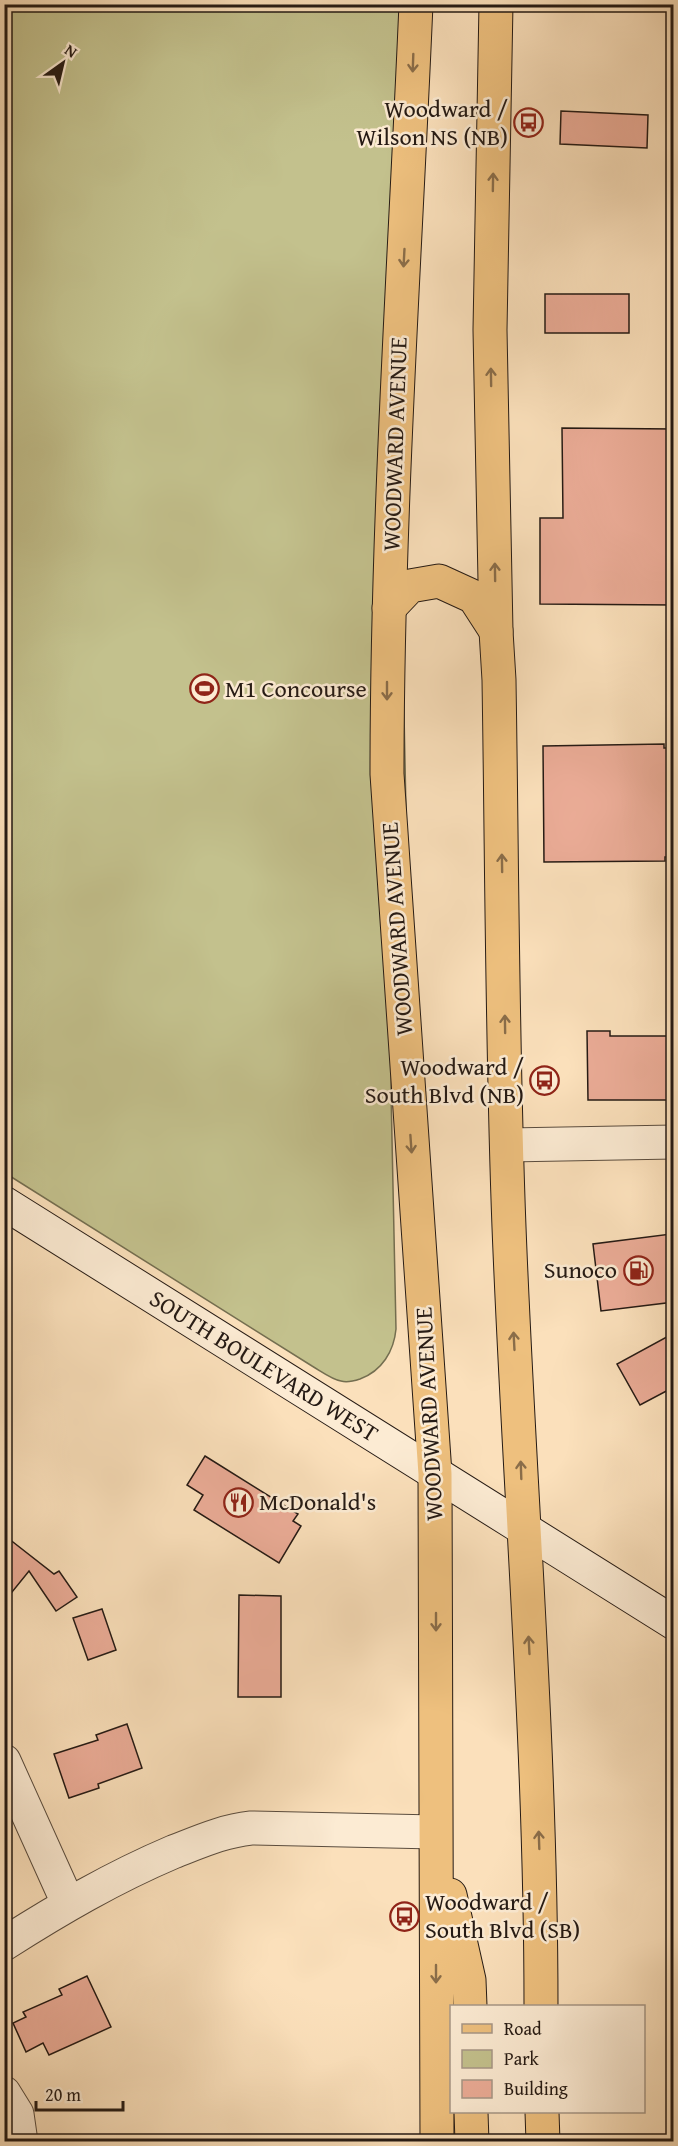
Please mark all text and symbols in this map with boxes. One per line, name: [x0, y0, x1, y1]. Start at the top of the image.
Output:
north arrow: [33, 33, 93, 93]
text: N: [60, 38, 83, 64]
one-way arrow: [408, 52, 419, 72]
place label: Woodward / Wilson NS (NB): [356, 91, 508, 154]
bus stop icon: Woodward / Wilson NS (NB): [513, 107, 545, 139]
one-way arrow: [487, 173, 498, 193]
one-way arrow: [398, 247, 409, 267]
street label: WOODWARD AVENUE: [373, 336, 416, 552]
one-way arrow: [485, 368, 497, 388]
one-way arrow: [489, 563, 501, 583]
place label: M1 Concourse: [225, 671, 367, 706]
sports icon: M1 Concourse: [188, 673, 220, 705]
one-way arrow: [381, 680, 393, 700]
street label: WOODWARD AVENUE: [372, 821, 421, 1037]
one-way arrow: [497, 854, 508, 874]
one-way arrow: [499, 1014, 511, 1034]
place label: Woodward / South Blvd (NB): [365, 1049, 524, 1112]
bus stop icon: Woodward / South Blvd (NB): [529, 1065, 561, 1097]
one-way arrow: [406, 1133, 417, 1153]
place label: Sunoco: [544, 1252, 617, 1287]
fuel station icon: Sunoco: [622, 1254, 654, 1286]
street label: SOUTH BOULEVARD WEST: [143, 1281, 385, 1450]
street label: WOODWARD AVENUE: [405, 1306, 452, 1522]
one-way arrow: [509, 1332, 520, 1352]
one-way arrow: [515, 1461, 526, 1481]
place label: McDonald's: [259, 1484, 376, 1519]
restaurant icon: McDonald's: [222, 1486, 254, 1518]
one-way arrow: [430, 1611, 442, 1631]
one-way arrow: [524, 1636, 535, 1656]
one-way arrow: [533, 1830, 545, 1850]
place label: Woodward / South Blvd (SB): [425, 1884, 580, 1947]
bus stop icon: Woodward / South Blvd (SB): [388, 1900, 420, 1932]
one-way arrow: [430, 1964, 442, 1984]
legend: [450, 2005, 645, 2113]
text: Road: [504, 2015, 542, 2042]
text: Park: [504, 2045, 540, 2072]
scale bar: [36, 2074, 123, 2112]
text: Building: [504, 2075, 568, 2102]
text: 20 m: [45, 2081, 81, 2108]

